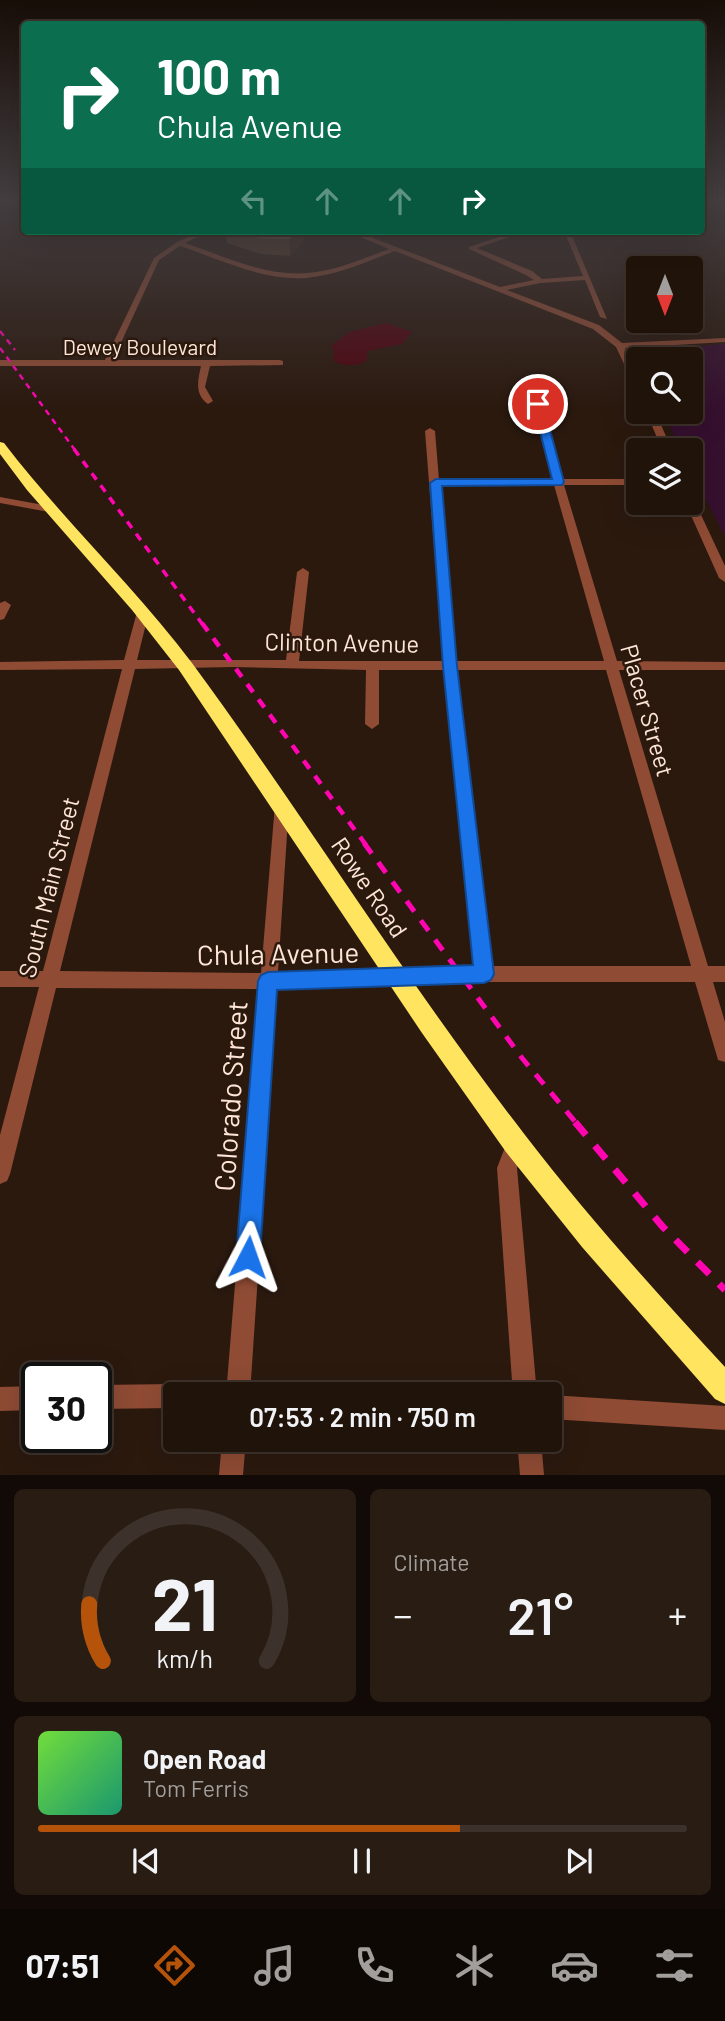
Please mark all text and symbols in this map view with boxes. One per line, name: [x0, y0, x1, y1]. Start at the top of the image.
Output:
text: 100 m: [157, 46, 281, 105]
icon: right: [42, 49, 133, 140]
text: Chula Avenue: [157, 106, 343, 144]
icon: left: [235, 182, 273, 220]
icon: ahead: [308, 182, 346, 220]
icon: ahead: [381, 182, 419, 220]
icon: right: [454, 182, 492, 220]
north arrow: [626, 256, 704, 332]
map controls: [626, 256, 703, 515]
street label: Dewey Boulevard: [63, 334, 217, 359]
button: search: [626, 347, 703, 424]
pin: [508, 374, 568, 434]
icon: arrive: [519, 385, 557, 423]
button: layers: [626, 438, 703, 515]
street label: Clinton Avenue: [264, 626, 420, 658]
street label: Placer Street: [615, 641, 681, 779]
street label: South Main Street: [12, 794, 84, 980]
street label: Rowe Road: [326, 831, 414, 943]
street label: Chula Avenue: [196, 935, 360, 971]
street label: Colorado Street: [206, 1000, 254, 1192]
position arrow: [211, 1220, 285, 1294]
speed limit sign: 30: [21, 1362, 112, 1453]
text: 07:53 · 2 min · 750 m: [249, 1401, 476, 1432]
text: Climate: [394, 1548, 470, 1576]
text: 21: [152, 1559, 218, 1647]
text: 21°: [507, 1583, 573, 1645]
text: −: [394, 1591, 413, 1637]
text: +: [668, 1591, 687, 1637]
text: km/h: [156, 1643, 213, 1673]
text: Open Road: [143, 1743, 266, 1774]
text: Tom Ferris: [143, 1774, 249, 1802]
icon: previous: [127, 1842, 165, 1880]
icon: pause: [343, 1842, 381, 1880]
icon: next: [560, 1842, 598, 1880]
icon: directions: [150, 1941, 199, 1990]
icon: music: [250, 1941, 299, 1990]
icon: phone: [350, 1941, 399, 1990]
icon: climate: [450, 1941, 499, 1990]
icon: car: [550, 1941, 599, 1990]
icon: filters: [650, 1941, 699, 1990]
text: 07:51: [26, 1946, 99, 1984]

